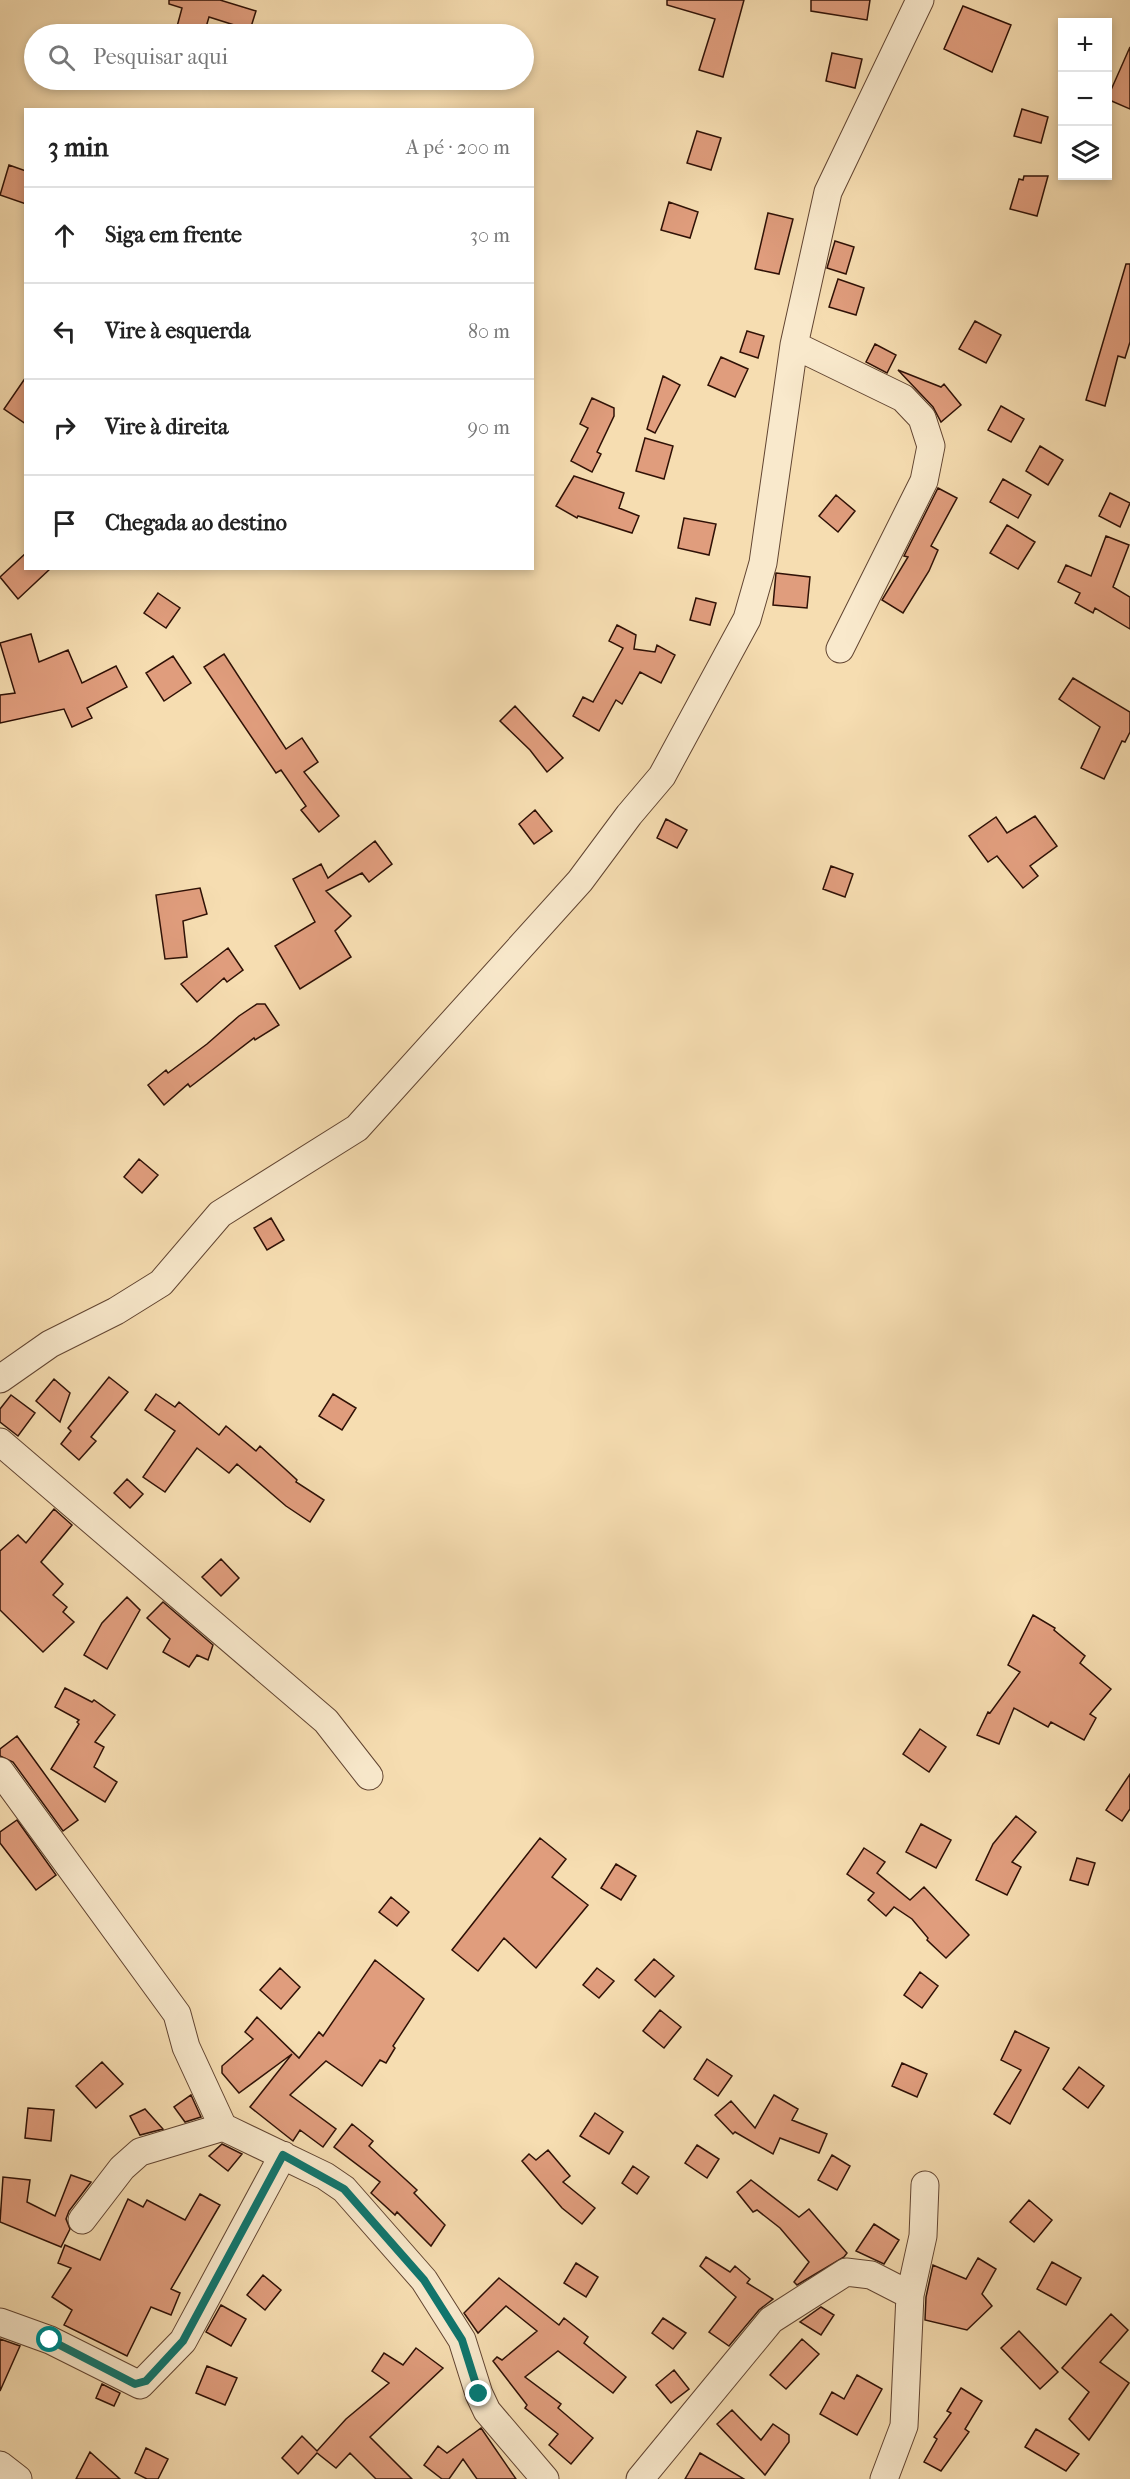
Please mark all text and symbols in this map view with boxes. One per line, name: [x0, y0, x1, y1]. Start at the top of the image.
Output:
map controls: [1058, 18, 1112, 180]
button: +: [1058, 18, 1112, 72]
search box: [24, 24, 534, 90]
icon: search: [45, 41, 78, 74]
text: Pesquisar aqui: [93, 44, 228, 70]
button: −: [1058, 72, 1112, 126]
button: layers: [1058, 126, 1112, 180]
text: 3 min: [48, 132, 109, 163]
text: A pé · 200 m: [406, 136, 510, 159]
icon: ahead: [48, 219, 81, 252]
text: Siga em frente: [105, 222, 242, 248]
text: 30 m: [470, 224, 510, 247]
icon: left: [48, 315, 81, 348]
text: Vire à esquerda: [105, 318, 250, 344]
text: 80 m: [468, 320, 510, 343]
icon: right: [48, 411, 81, 444]
text: Vire à direita: [105, 414, 228, 440]
text: 90 m: [468, 416, 510, 439]
icon: arrive: [48, 507, 81, 540]
text: Chegada ao destino: [105, 510, 287, 536]
route start: [36, 2326, 62, 2352]
route end: [465, 2380, 491, 2406]

